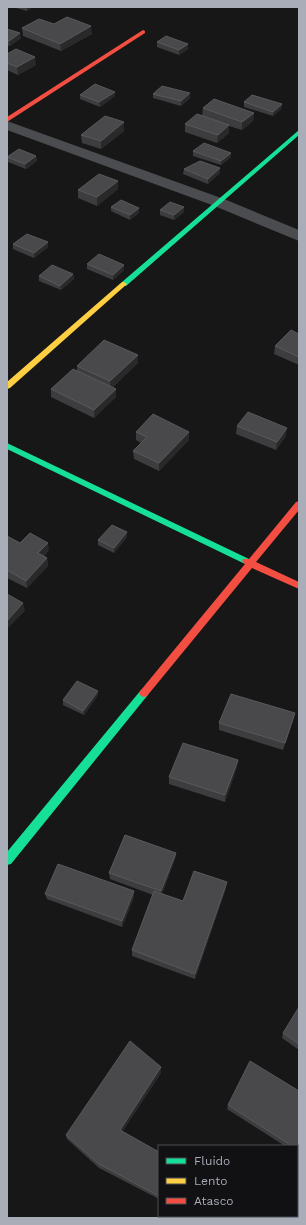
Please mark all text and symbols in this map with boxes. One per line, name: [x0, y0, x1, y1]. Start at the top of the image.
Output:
legend: [158, 1145, 298, 1217]
text: Fluido: [194, 1154, 230, 1168]
text: Lento: [194, 1174, 228, 1188]
text: Atasco: [194, 1194, 234, 1208]

